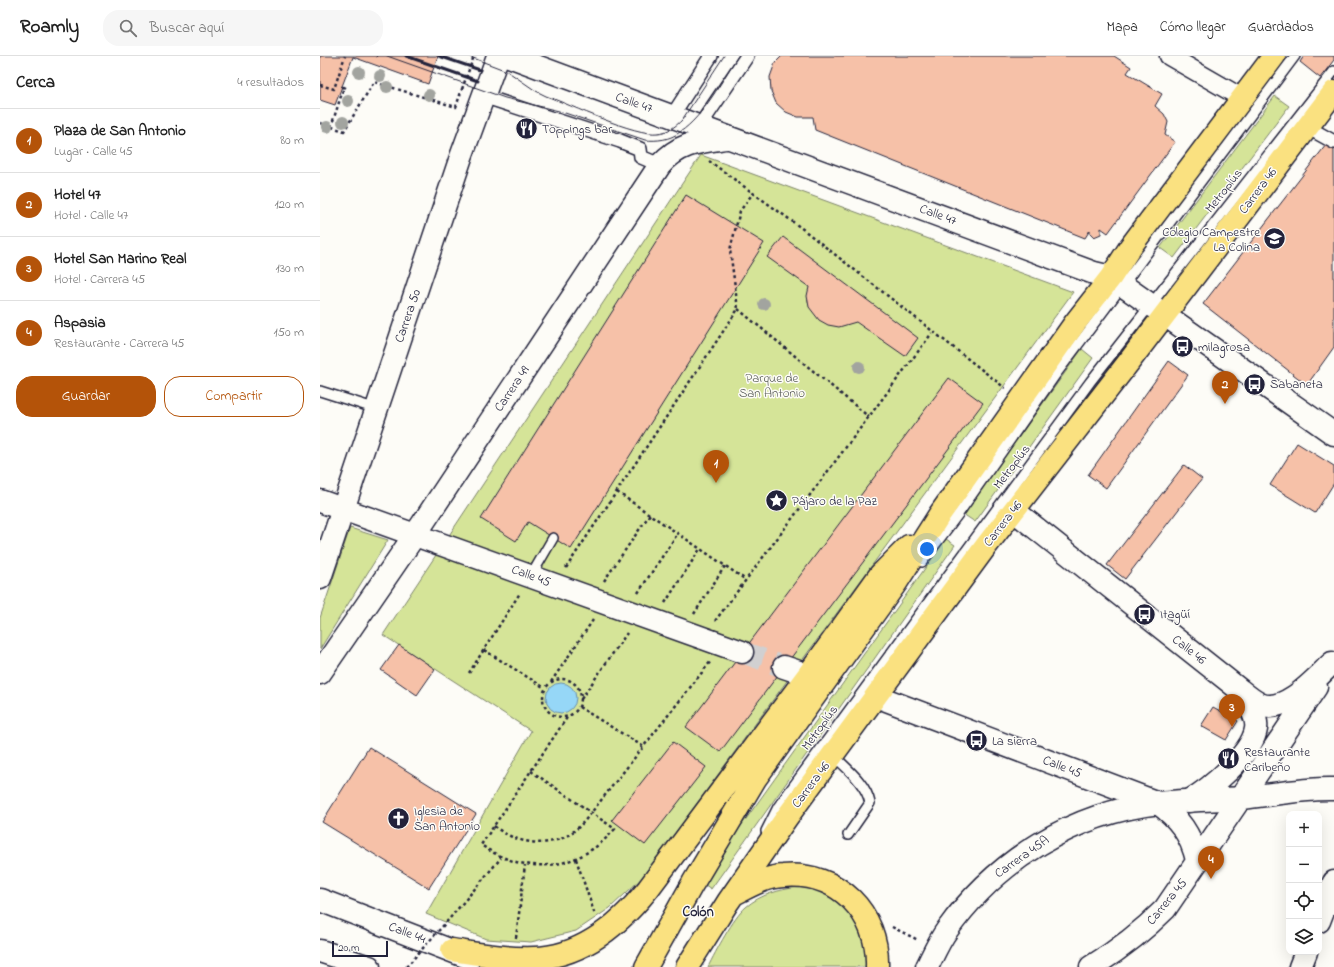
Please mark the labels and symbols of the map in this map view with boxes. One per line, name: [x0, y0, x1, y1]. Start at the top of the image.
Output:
street label: Calle 47: [613, 88, 656, 118]
restaurant icon: Toppings bar: [514, 116, 540, 142]
place label: Toppings bar: [542, 120, 613, 140]
street label: Metroplús: [1201, 164, 1248, 217]
street label: Carrera 46: [1234, 164, 1282, 218]
street label: Calle 47: [917, 200, 960, 231]
place label: Colegio Campestre La Colina: [1162, 223, 1260, 257]
school or university icon: Colegio Campestre La Colina: [1262, 226, 1288, 252]
street label: Carrera 50: [390, 286, 426, 345]
bus stop icon: milagrosa: [1170, 334, 1196, 360]
place label: milagrosa: [1198, 338, 1250, 358]
street label: Carrera 49: [490, 362, 534, 416]
park label: Parque de San Antonio: [739, 369, 805, 403]
pin: 2: [1212, 371, 1238, 404]
bus stop icon: Sabaneta: [1242, 371, 1268, 397]
place label: Sabaneta: [1270, 375, 1323, 394]
street label: Metroplús: [989, 440, 1035, 493]
pin: 1: [703, 450, 729, 483]
place icon: Pájaro de la Paz: [764, 488, 790, 514]
place label: Pájaro de la Paz: [792, 492, 878, 511]
street label: Carrera 46: [979, 497, 1027, 551]
your location: [917, 539, 937, 559]
street label: Calle 45: [509, 560, 554, 592]
bus stop icon: Itagüí: [1132, 601, 1158, 627]
place label: Itagüí: [1160, 605, 1190, 625]
street label: Calle 46: [1168, 631, 1210, 670]
pin: 3: [1219, 694, 1245, 727]
street label: Metroplús: [797, 701, 843, 755]
bus stop icon: La sierra: [963, 728, 989, 754]
place label: La sierra: [992, 732, 1037, 751]
place label: Restaurante Caribeño: [1244, 743, 1310, 777]
restaurant icon: Restaurante Caribeño: [1215, 746, 1241, 772]
street label: Calle 45: [1040, 751, 1085, 783]
street label: Carrera 46: [787, 758, 835, 812]
place label: Iglesia de San Antonio: [414, 802, 480, 836]
church icon: Iglesia de San Antonio: [386, 805, 412, 831]
street label: Carrera 45A: [991, 831, 1053, 883]
pin: 4: [1198, 846, 1224, 879]
street label: Carrera 45: [1142, 874, 1192, 929]
district label: Colón: [682, 902, 714, 923]
street label: Calle 44: [386, 917, 429, 949]
scale bar: [332, 939, 388, 958]

